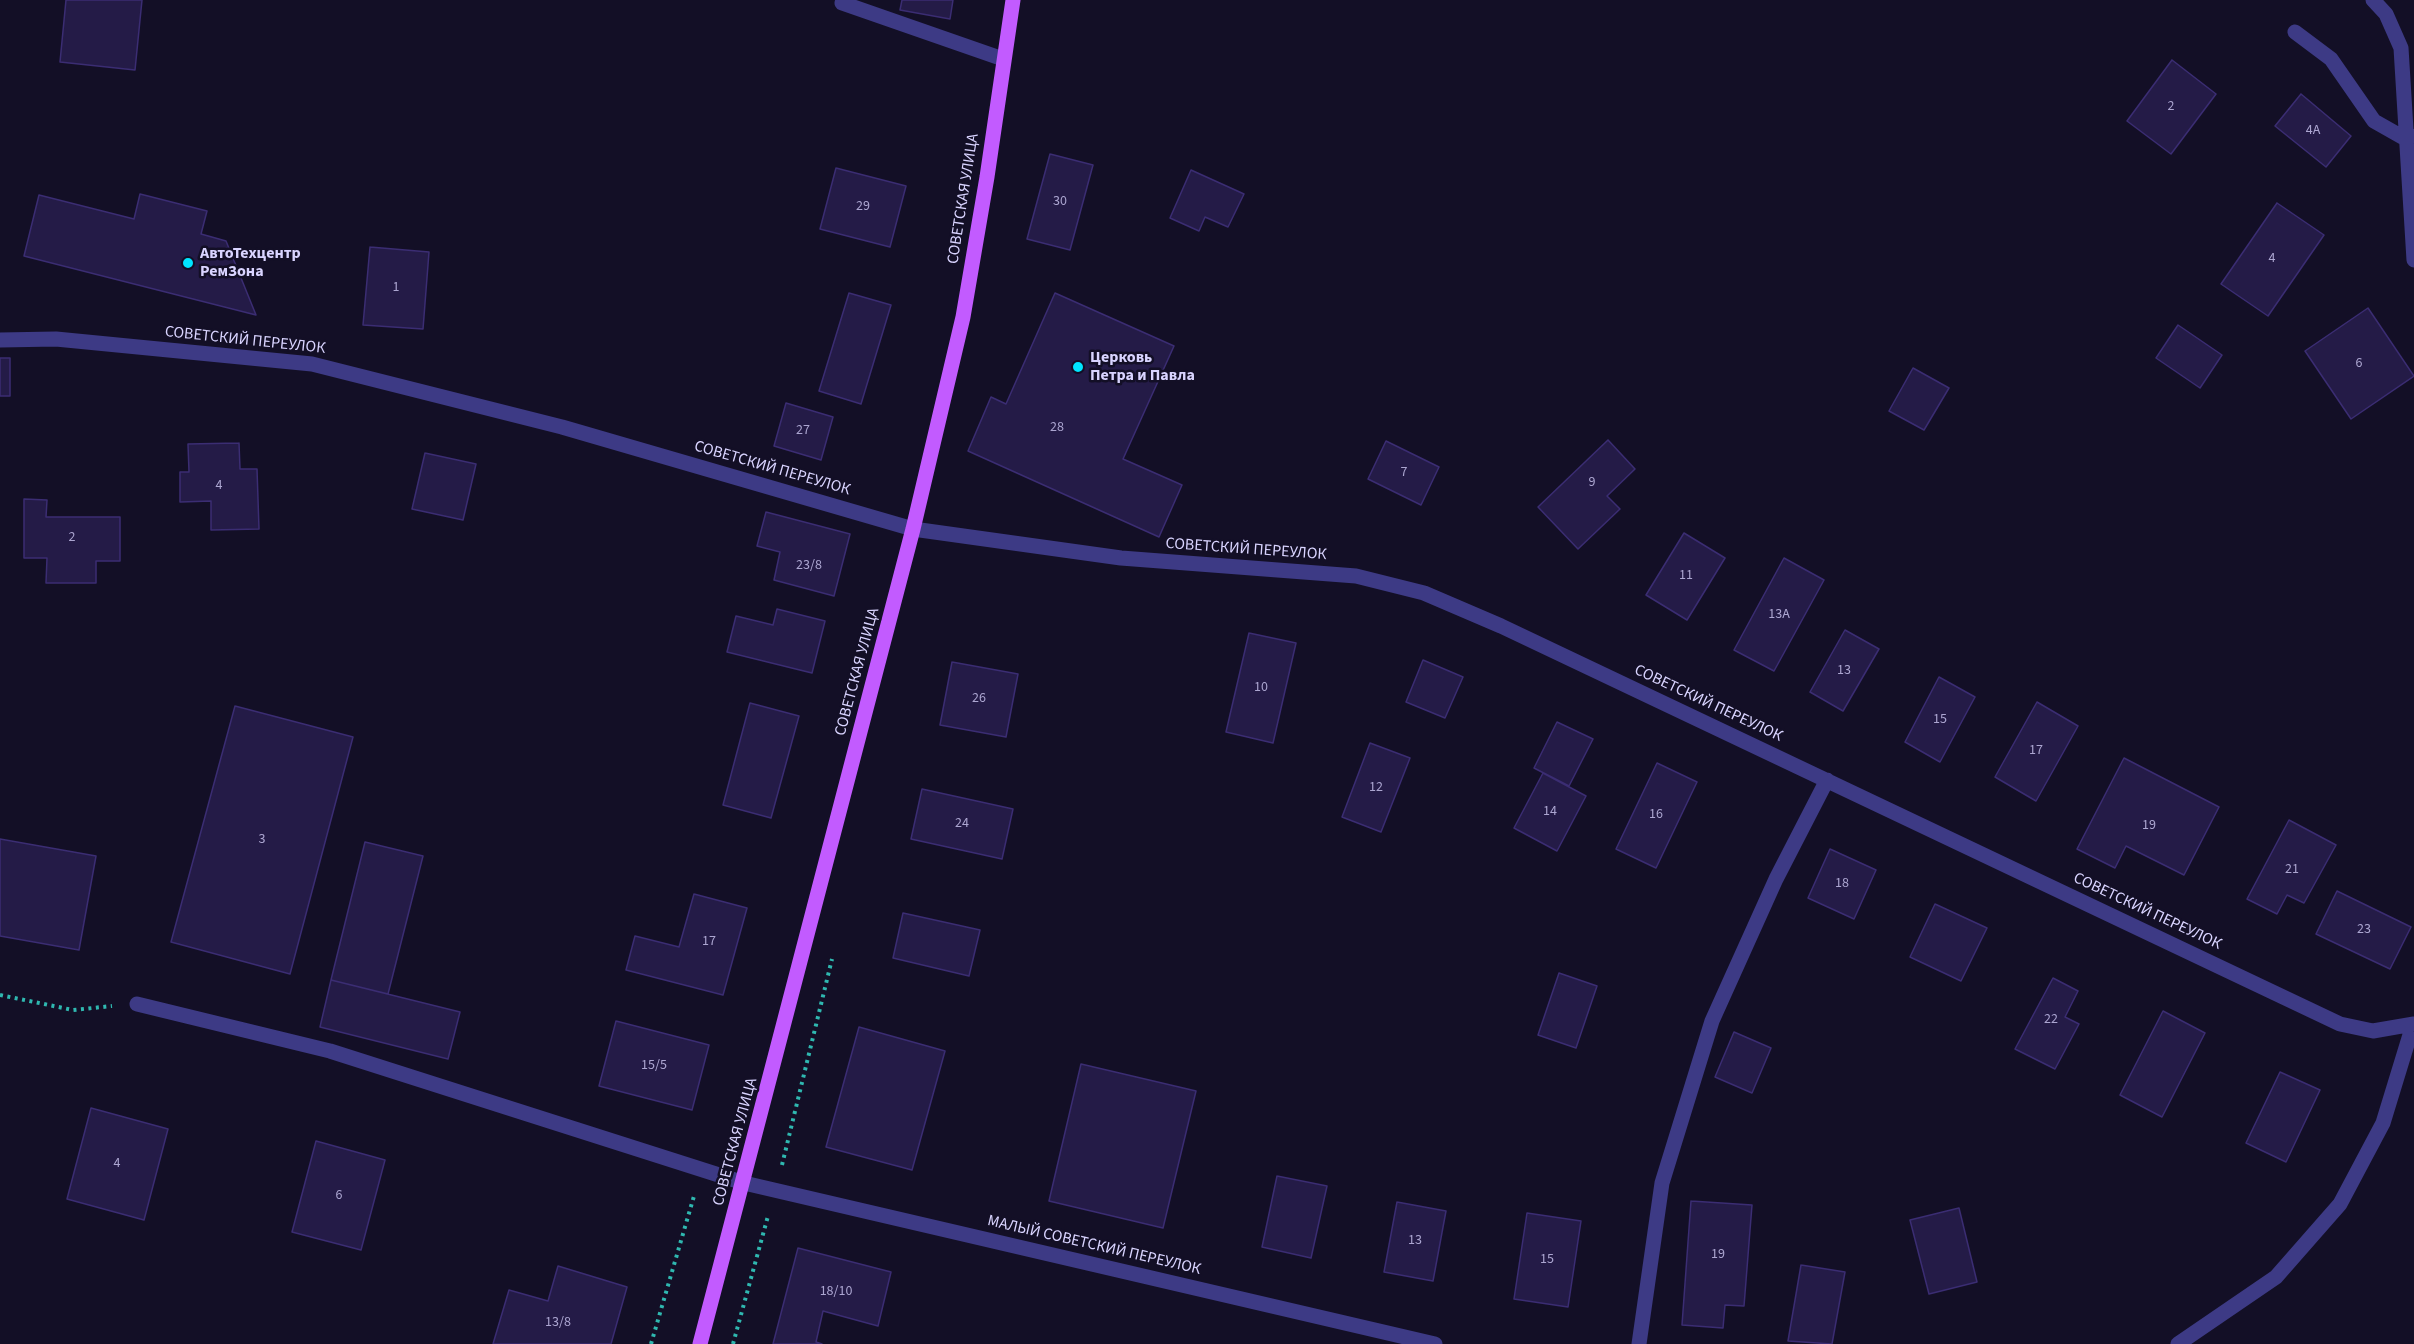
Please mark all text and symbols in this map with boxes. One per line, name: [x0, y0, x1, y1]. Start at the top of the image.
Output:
house number: 2: [2168, 99, 2174, 115]
house number: 4А: [2306, 123, 2320, 139]
street label: СОВЕТСКАЯ УЛИЦА: [944, 132, 984, 266]
house number: 30: [1053, 194, 1067, 210]
house number: 29: [856, 199, 870, 215]
place label: АвтоТехцентр РемЗона: [200, 244, 301, 282]
house number: 4: [2269, 251, 2275, 267]
marker: АвтоТехцентр РемЗона: [181, 256, 195, 270]
house number: 1: [393, 280, 399, 296]
street label: СОВЕТСКИЙ ПЕРЕУЛОК: [164, 323, 326, 359]
place label: Церковь Петра и Павла: [1090, 348, 1195, 386]
house number: 6: [2356, 356, 2362, 372]
marker: Церковь Петра и Павла: [1071, 360, 1085, 374]
house number: 28: [1050, 420, 1064, 436]
house number: 27: [796, 423, 810, 439]
street label: СОВЕТСКИЙ ПЕРЕУЛОК: [692, 438, 852, 500]
house number: 7: [1401, 465, 1407, 481]
house number: 9: [1589, 475, 1595, 491]
house number: 4: [216, 478, 222, 494]
house number: 2: [69, 530, 75, 546]
street label: СОВЕТСКИЙ ПЕРЕУЛОК: [1165, 535, 1327, 565]
house number: 23/8: [796, 558, 822, 574]
house number: 11: [1679, 568, 1693, 584]
street label: СОВЕТСКАЯ УЛИЦА: [832, 606, 884, 738]
house number: 13А: [1768, 607, 1790, 623]
street label: СОВЕТСКИЙ ПЕРЕУЛОК: [1631, 661, 1785, 747]
house number: 13: [1837, 663, 1851, 679]
house number: 10: [1254, 680, 1268, 696]
house number: 26: [972, 691, 986, 707]
house number: 15: [1933, 712, 1947, 728]
house number: 17: [2029, 743, 2043, 759]
house number: 12: [1369, 780, 1383, 796]
house number: 14: [1543, 804, 1557, 820]
house number: 16: [1649, 807, 1663, 823]
house number: 24: [955, 816, 969, 832]
house number: 19: [2142, 818, 2156, 834]
house number: 3: [259, 832, 265, 848]
house number: 21: [2285, 862, 2299, 878]
street label: СОВЕТСКИЙ ПЕРЕУЛОК: [2070, 869, 2224, 955]
house number: 18: [1835, 876, 1849, 892]
house number: 23: [2357, 922, 2371, 938]
house number: 17: [702, 934, 716, 950]
house number: 22: [2044, 1012, 2058, 1028]
house number: 15/5: [641, 1058, 667, 1074]
street label: СОВЕТСКАЯ УЛИЦА: [710, 1076, 762, 1208]
house number: 4: [114, 1156, 120, 1172]
house number: 6: [336, 1188, 342, 1204]
street label: МАЛЫЙ СОВЕТСКИЙ ПЕРЕУЛОК: [985, 1212, 1203, 1280]
house number: 13: [1408, 1233, 1422, 1249]
house number: 19: [1711, 1247, 1725, 1263]
house number: 15: [1540, 1252, 1554, 1268]
house number: 18/10: [820, 1284, 852, 1300]
house number: 13/8: [545, 1315, 571, 1331]

